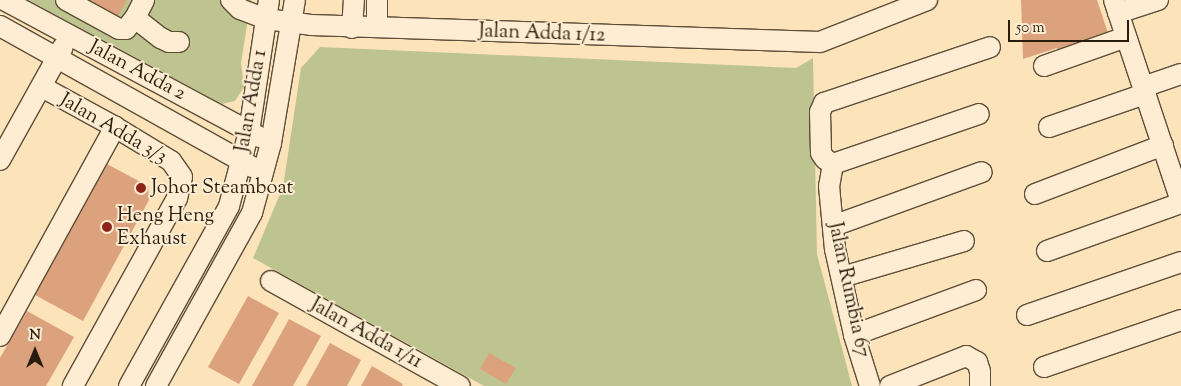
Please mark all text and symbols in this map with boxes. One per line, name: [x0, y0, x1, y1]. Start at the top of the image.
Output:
scale bar: [1011, 10, 1132, 42]
text: 50 m: [1016, 18, 1045, 39]
street label: Jalan Adda 1/12: [478, 20, 606, 48]
street label: Jalan Adda 2: [84, 35, 190, 107]
street label: Jalan Adda 1: [231, 48, 273, 154]
street label: Jalan Adda 3/3: [55, 89, 171, 169]
place label: Johor Steamboat: [151, 176, 293, 200]
marker: Johor Steamboat: [135, 182, 147, 194]
place label: Heng Heng Exhaust: [117, 204, 214, 251]
street label: Jalan Rumbia 67: [822, 220, 874, 360]
marker: Heng Heng Exhaust: [101, 221, 113, 233]
street label: Jalan Adda 1/11: [306, 293, 426, 375]
north arrow: [10, 326, 60, 376]
text: N: [29, 326, 41, 346]

